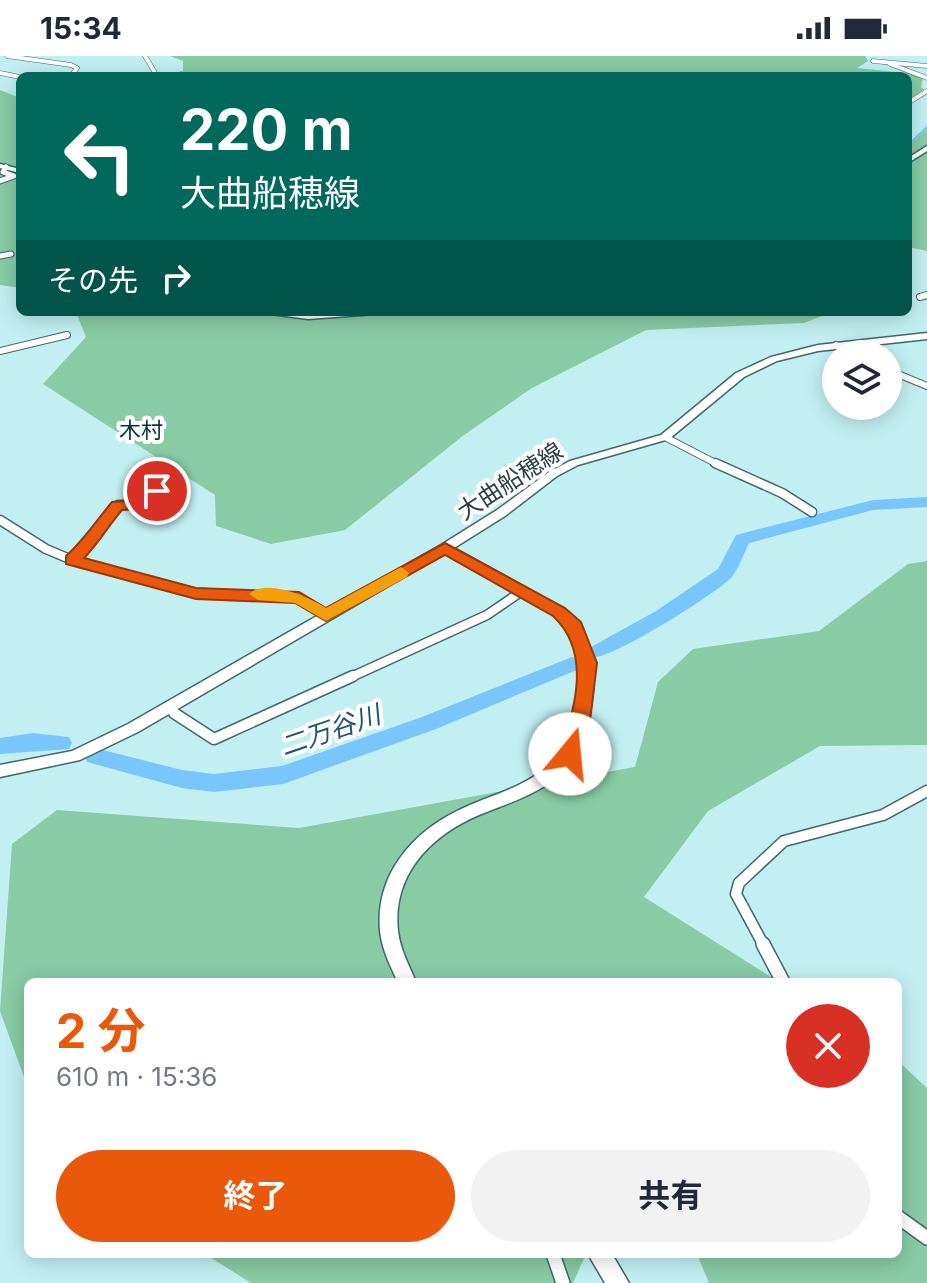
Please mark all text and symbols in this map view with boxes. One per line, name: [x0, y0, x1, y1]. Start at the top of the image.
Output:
text: 15:34: [40, 10, 122, 46]
text: 220 m: [180, 96, 353, 164]
icon: left: [48, 104, 152, 208]
text: 大曲船穂線: [180, 171, 360, 215]
icon: right: [154, 256, 198, 300]
text: その先: [48, 262, 138, 298]
map controls: [822, 340, 902, 420]
button: layers: [822, 340, 902, 420]
district label: 木村: [119, 417, 163, 443]
street label: 大曲船穂線: [452, 436, 568, 526]
pin: [123, 457, 191, 525]
icon: arrive: [135, 469, 179, 513]
water label: 二万谷川: [276, 697, 387, 762]
position arrow: [528, 712, 612, 796]
text: 2 分: [56, 1001, 146, 1060]
button: close: [786, 1004, 870, 1088]
text: 610 m · 15:36: [56, 1061, 217, 1092]
button: 終了: [56, 1150, 455, 1242]
button: 共有: [471, 1150, 870, 1242]

